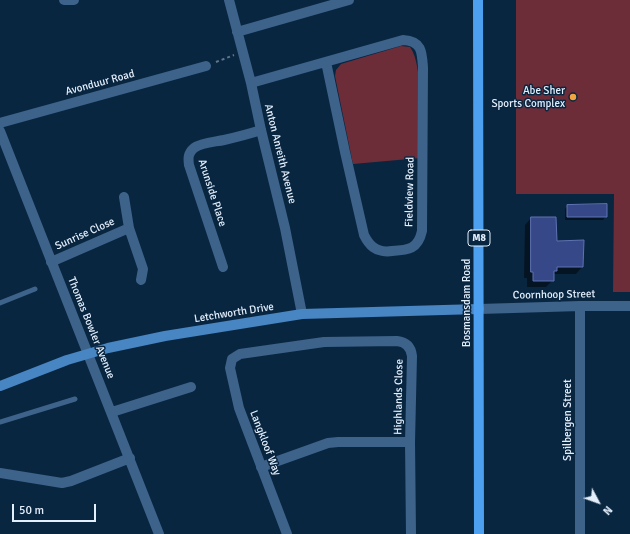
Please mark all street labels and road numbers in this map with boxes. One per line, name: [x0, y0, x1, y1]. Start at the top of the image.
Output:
street label: Avonduur Road: [64, 67, 136, 99]
street label: Anton Anreith Avenue: [261, 103, 299, 205]
street label: Fieldview Road: [403, 157, 417, 227]
street label: Arunside Place: [195, 158, 229, 228]
street label: Sunrise Close: [53, 215, 117, 253]
road number: M8: [468, 230, 490, 246]
street label: Bosmansdam Road: [460, 259, 474, 347]
street label: Thomas Bowler Avenue: [65, 275, 117, 381]
street label: Coornhoop Street: [513, 288, 595, 302]
street label: Letchworth Drive: [193, 300, 275, 326]
street label: Highlands Close: [392, 359, 406, 435]
street label: Spilbergen Street: [561, 379, 575, 461]
street label: Langkloof Way: [247, 409, 283, 477]

